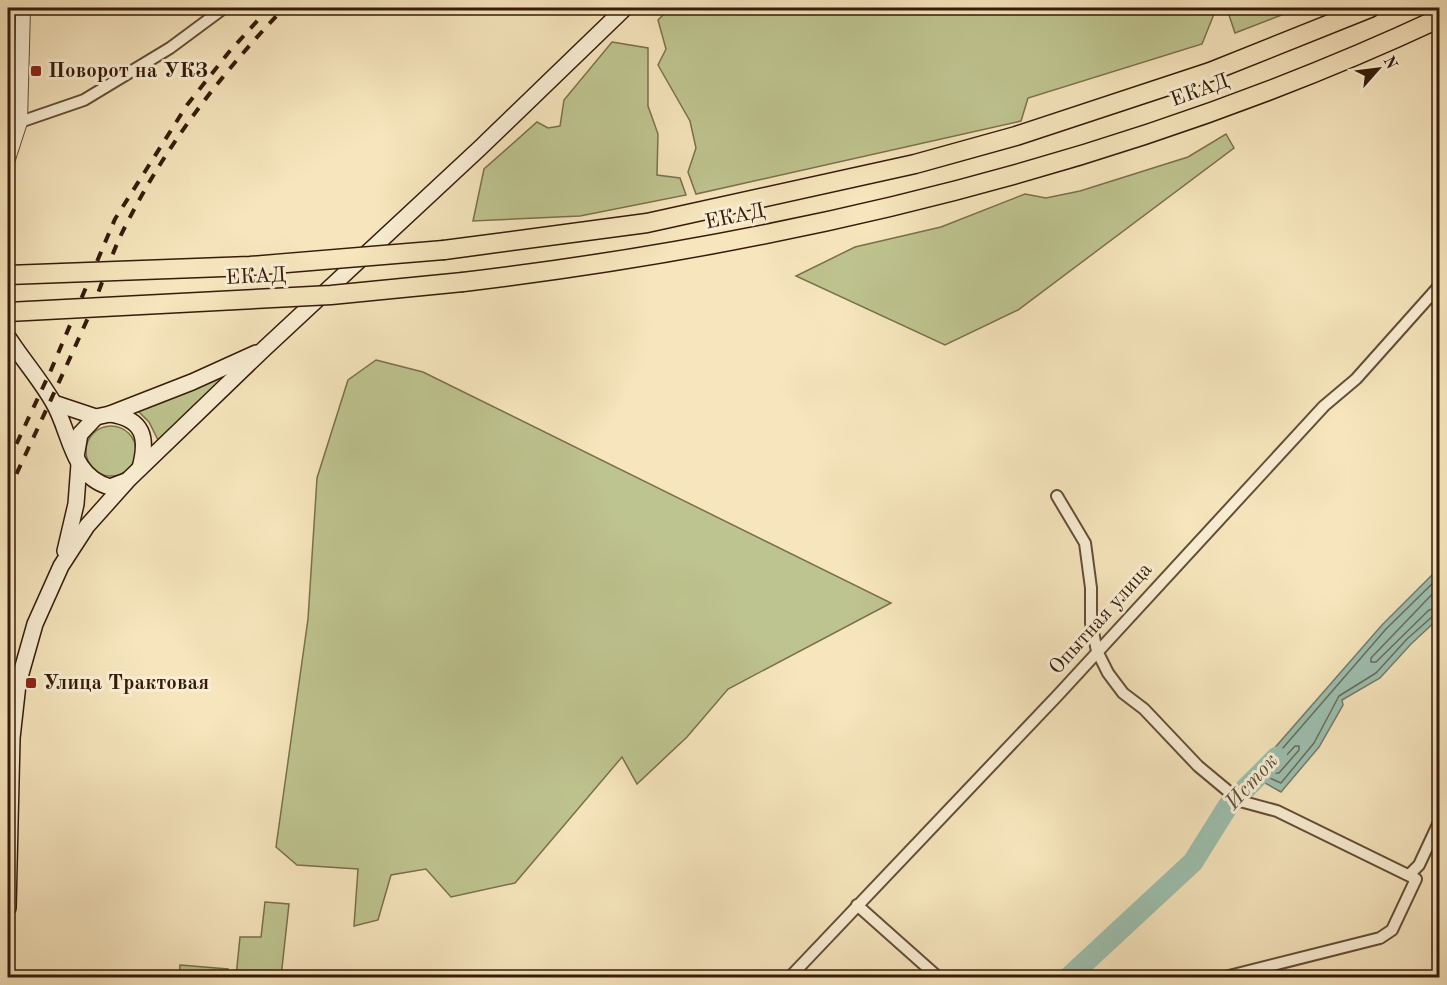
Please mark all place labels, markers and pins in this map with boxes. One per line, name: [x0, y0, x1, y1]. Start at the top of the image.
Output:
place label: Поворот на УКЗ: [48, 61, 208, 82]
marker: Поворот на УКЗ: [29, 64, 43, 78]
place label: Улица Трактовая: [43, 673, 209, 694]
marker: Улица Трактовая: [24, 676, 38, 690]

